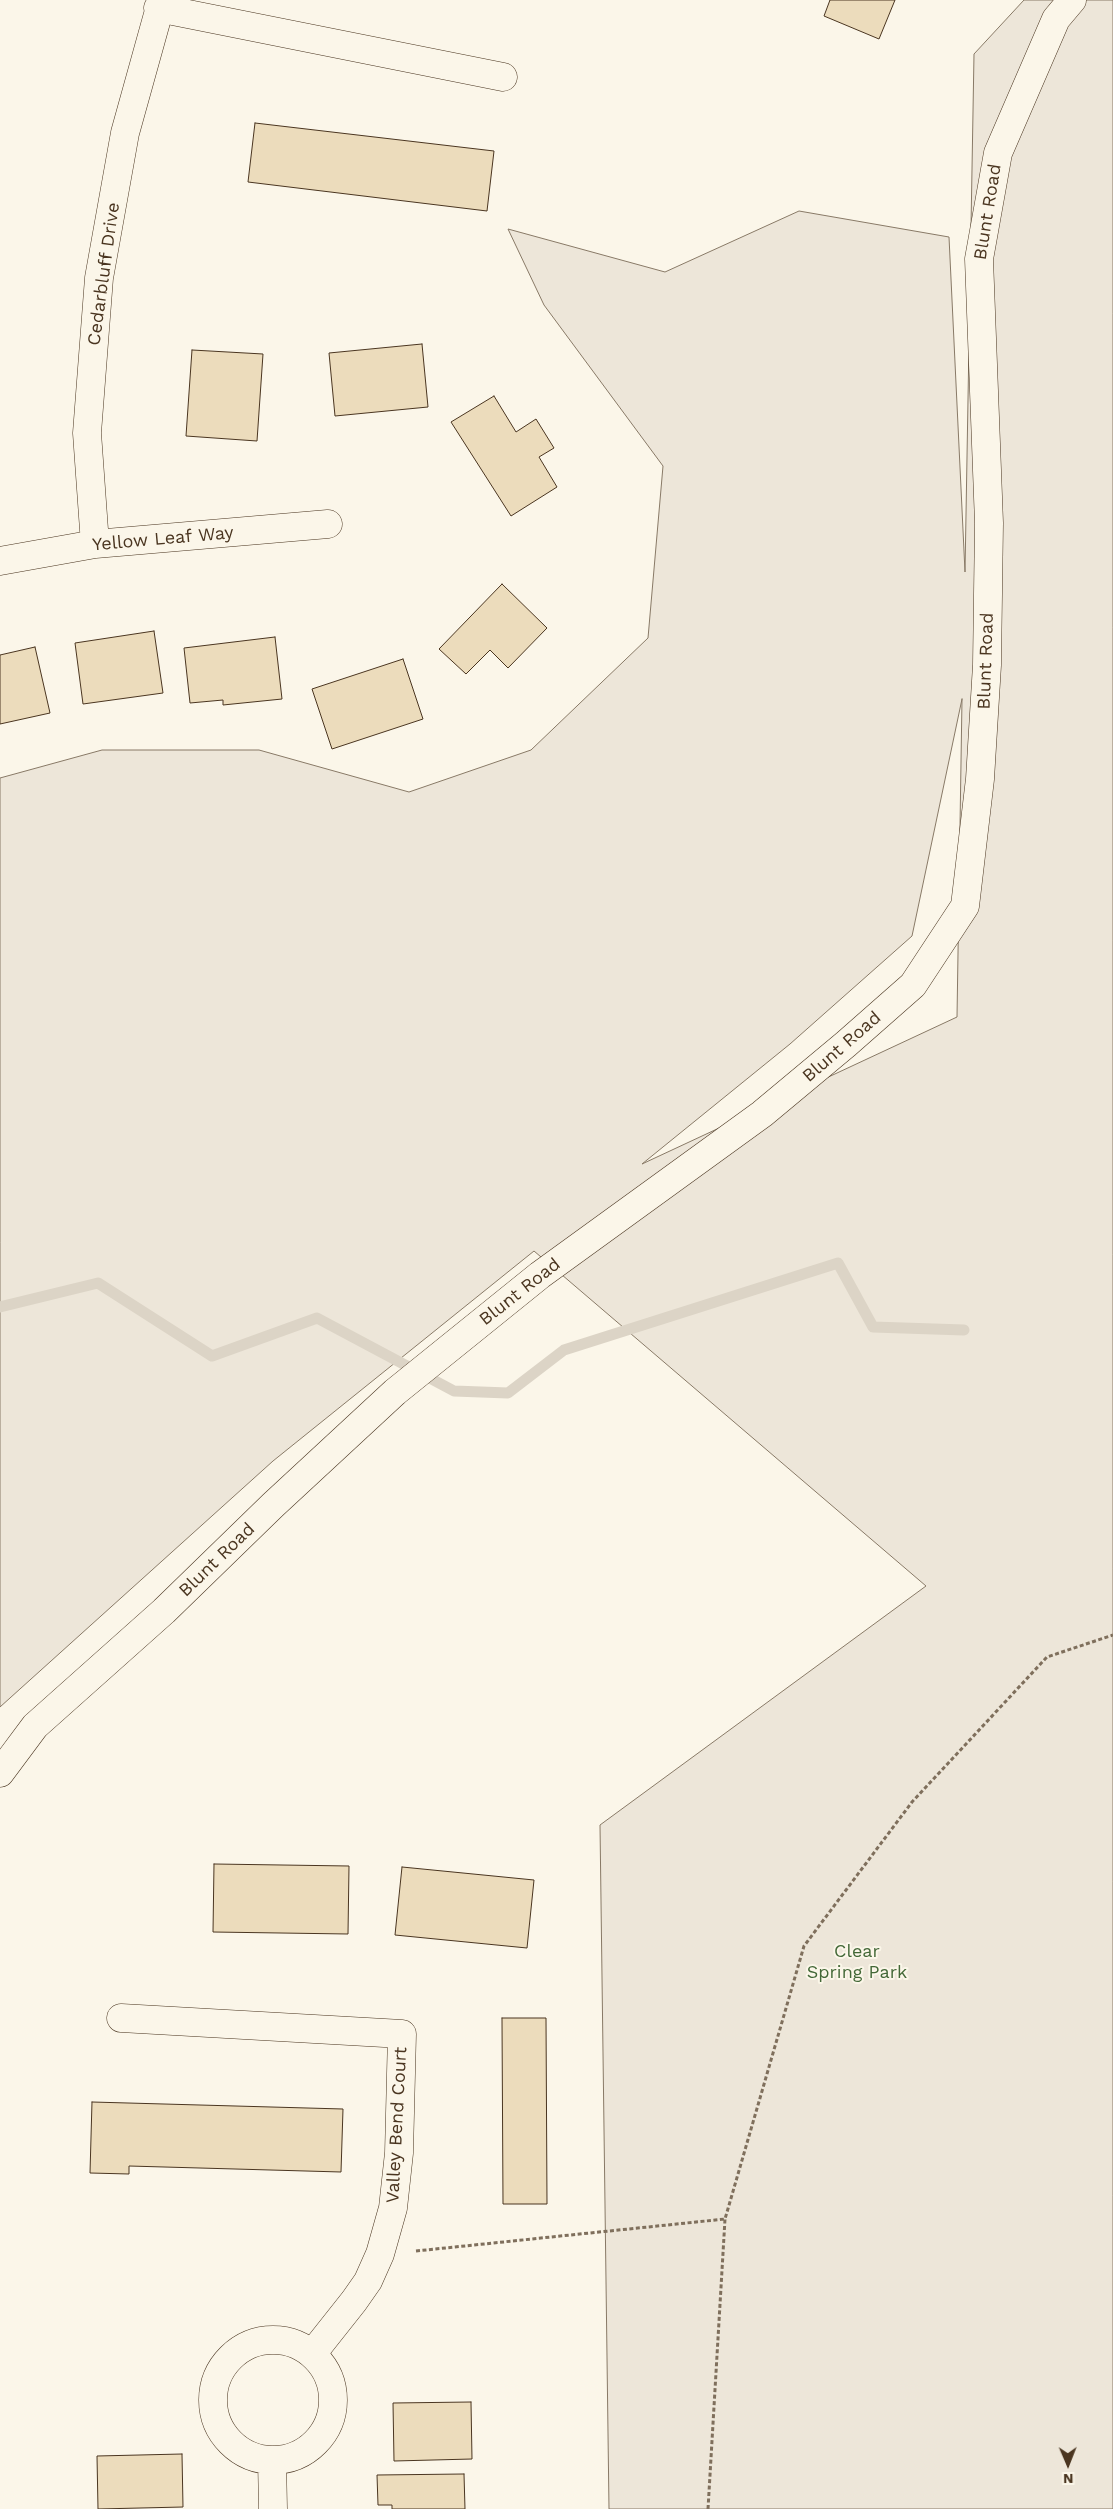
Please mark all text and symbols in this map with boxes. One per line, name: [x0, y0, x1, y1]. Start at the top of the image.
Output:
street label: Blunt Road: [970, 162, 1006, 262]
street label: Cedarbluff Drive: [83, 201, 125, 347]
street label: Yellow Leaf Way: [91, 522, 235, 556]
street label: Blunt Road: [974, 612, 998, 710]
street label: Blunt Road: [798, 1007, 886, 1087]
street label: Blunt Road: [475, 1254, 565, 1330]
street label: Blunt Road: [175, 1519, 259, 1601]
park label: Clear Spring Park: [807, 1941, 907, 1984]
street label: Valley Bend Court: [382, 2046, 412, 2204]
north arrow: [1043, 2439, 1093, 2489]
text: N: [1063, 2471, 1074, 2487]

